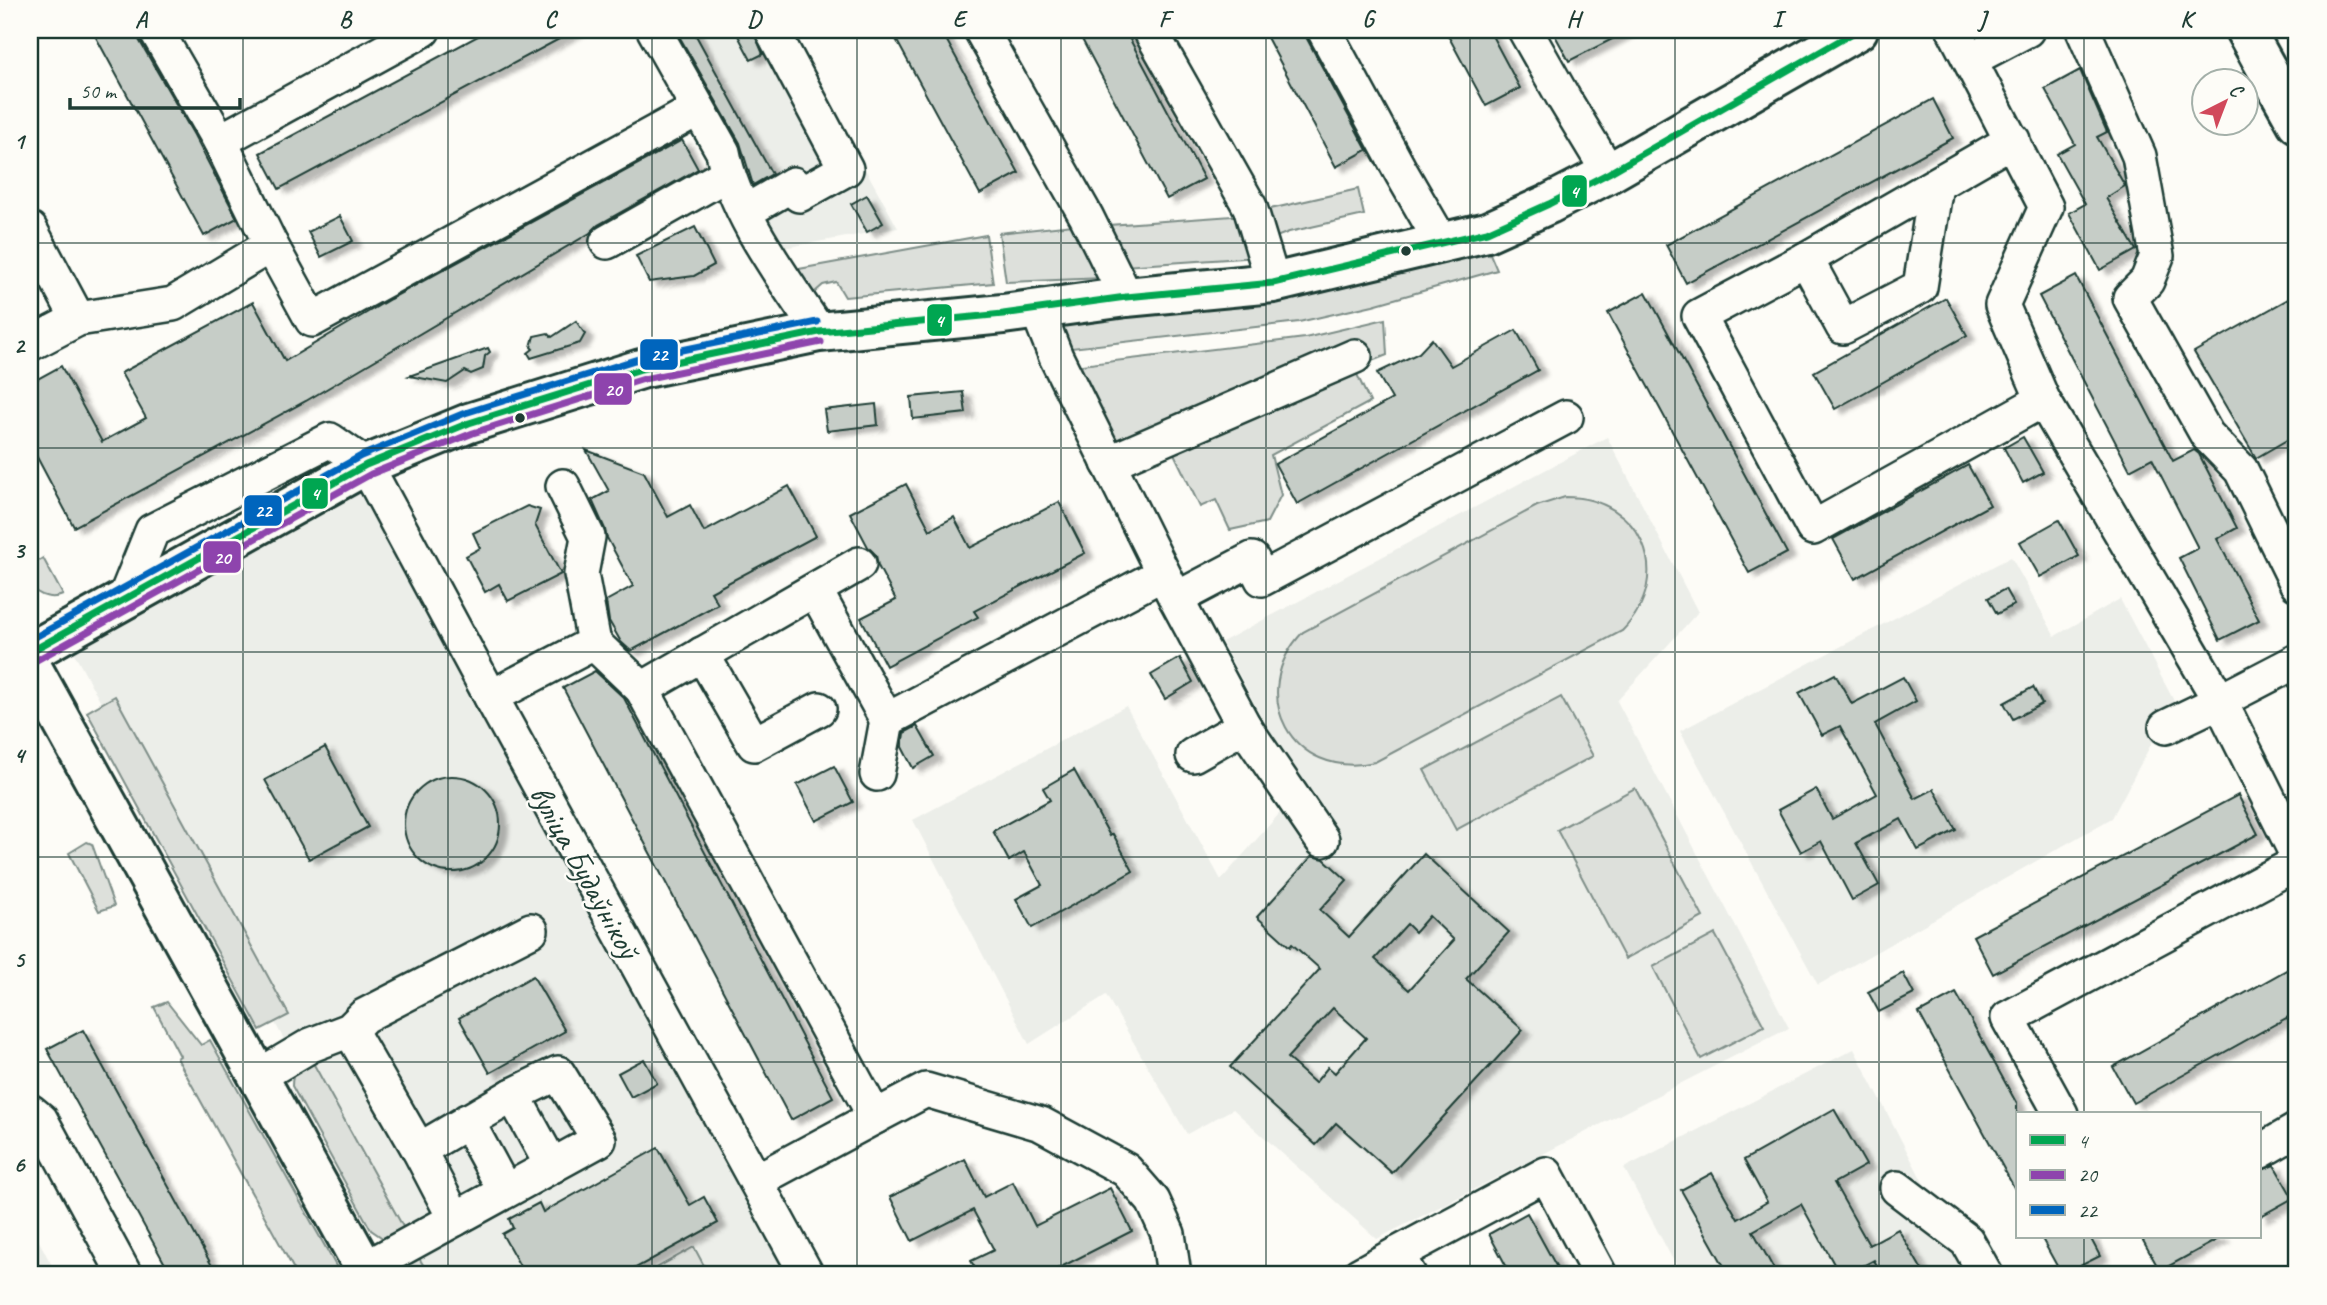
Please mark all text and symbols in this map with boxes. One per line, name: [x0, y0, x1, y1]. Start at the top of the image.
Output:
text: A: [135, 5, 149, 34]
text: B: [339, 5, 353, 34]
text: C: [545, 5, 559, 34]
text: D: [747, 5, 763, 34]
text: E: [953, 5, 969, 34]
text: F: [1159, 5, 1175, 34]
text: G: [1362, 5, 1377, 34]
text: H: [1566, 5, 1584, 34]
text: I: [1772, 5, 1787, 34]
text: J: [1976, 5, 1989, 34]
text: K: [2180, 5, 2196, 34]
scale bar: [70, 66, 240, 110]
north arrow: [2190, 66, 2260, 136]
text: 50 m: [80, 78, 118, 104]
text: С: [2224, 78, 2249, 104]
text: 1: [14, 127, 27, 156]
line badge: 4: [1561, 174, 1588, 208]
text: 4: [1570, 180, 1581, 204]
unlabelled marker: [1399, 244, 1413, 258]
line badge: 4: [926, 303, 953, 337]
text: 4: [935, 309, 946, 333]
text: 2: [14, 331, 27, 360]
line badge: 22: [639, 338, 679, 371]
text: 22: [650, 343, 670, 367]
line badge: 20: [593, 372, 633, 406]
text: 20: [604, 378, 624, 402]
unlabelled marker: [513, 411, 527, 425]
line badge: 4: [301, 477, 329, 510]
text: 4: [311, 482, 322, 506]
line badge: 22: [243, 494, 283, 527]
text: 22: [254, 499, 274, 523]
text: 3: [14, 536, 27, 565]
line badge: 20: [202, 540, 242, 574]
text: 20: [213, 546, 233, 570]
text: 4: [14, 741, 27, 770]
street label: вуліца Будаўнікоў: [520, 777, 652, 969]
text: 5: [14, 945, 26, 974]
legend: [2016, 1112, 2260, 1238]
text: 4: [2078, 1128, 2090, 1154]
text: 6: [14, 1150, 27, 1179]
text: 20: [2078, 1162, 2098, 1188]
text: 22: [2078, 1198, 2098, 1224]

